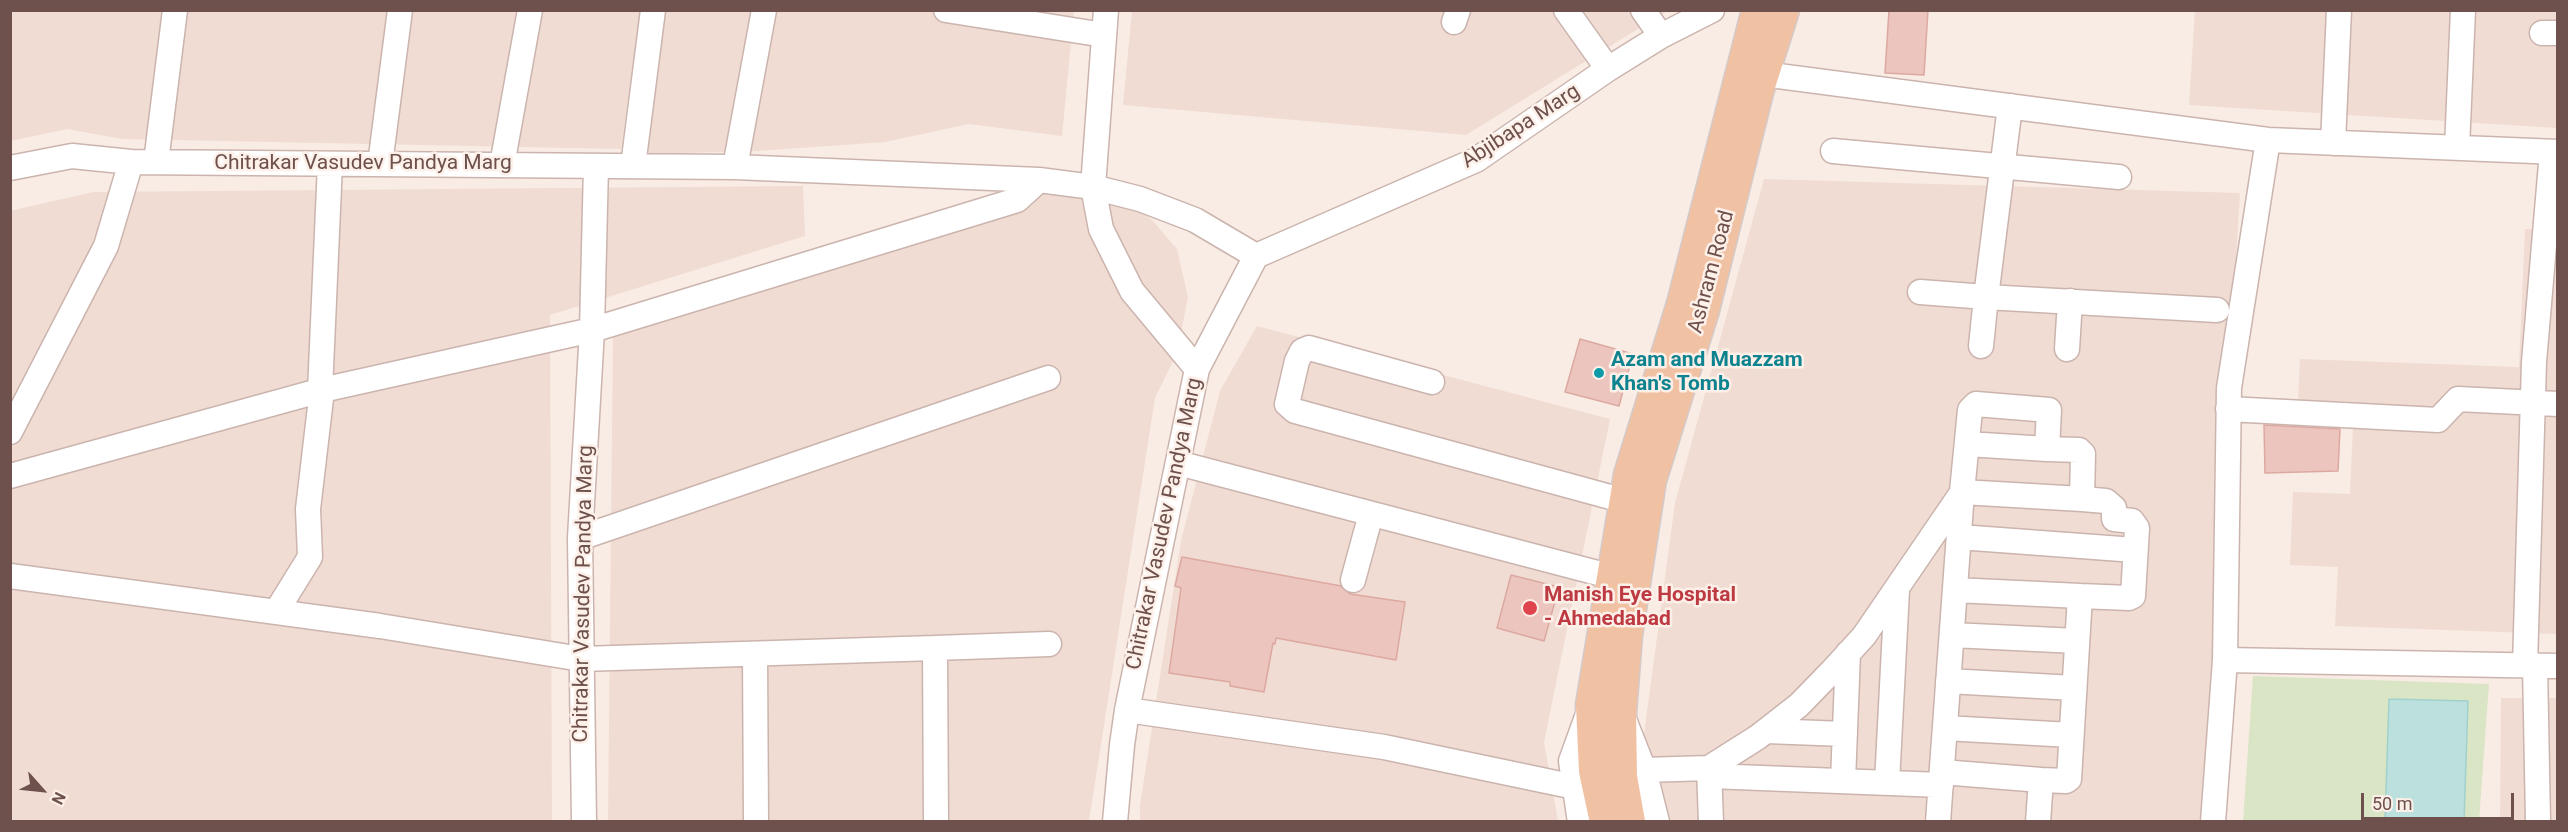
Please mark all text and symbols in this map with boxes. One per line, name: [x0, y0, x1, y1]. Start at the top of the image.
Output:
street label: Abjibapa Marg: [1457, 79, 1585, 175]
street label: Chitrakar Vasudev Pandya Marg: [214, 151, 512, 177]
street label: Ashram Road: [1684, 208, 1740, 336]
place label: Azam and Muazzam Khan's Tomb: [1611, 348, 1803, 398]
marker: Azam and Muazzam Khan's Tomb: [1592, 366, 1606, 380]
street label: Chitrakar Vasudev Pandya Marg: [1122, 376, 1208, 672]
street label: Chitrakar Vasudev Pandya Marg: [569, 445, 599, 743]
place label: Manish Eye Hospital - Ahmedabad: [1544, 583, 1736, 633]
marker: Manish Eye Hospital - Ahmedabad: [1521, 599, 1539, 617]
north arrow: [12, 760, 72, 820]
scale bar: [2364, 781, 2517, 819]
text: N: [47, 789, 70, 808]
text: 50 m: [2372, 793, 2412, 814]

